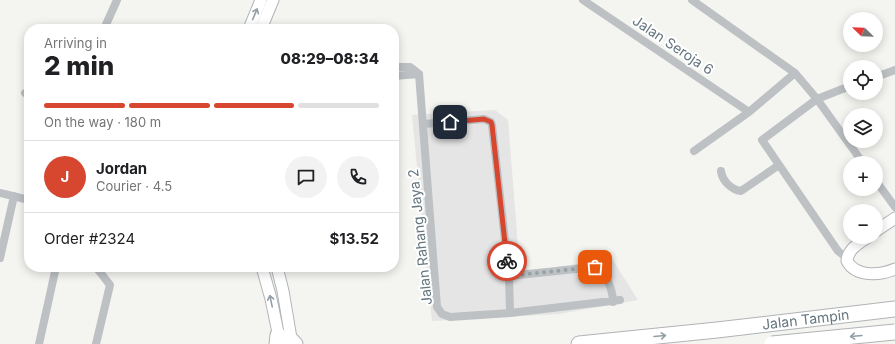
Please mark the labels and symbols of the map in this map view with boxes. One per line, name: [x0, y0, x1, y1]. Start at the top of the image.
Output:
one-way arrow: [252, 9, 260, 21]
street label: Jalan Seroja 6: [630, 11, 717, 78]
north arrow: [843, 12, 883, 52]
pin: [433, 105, 467, 139]
street label: Jalan Rahang Jaya 2: [404, 168, 435, 306]
courier: [487, 241, 527, 281]
pin: [578, 250, 612, 284]
one-way arrow: [267, 294, 275, 307]
street label: Jalan Tampin: [761, 305, 850, 333]
one-way arrow: [653, 332, 666, 339]
one-way arrow: [850, 332, 863, 340]

